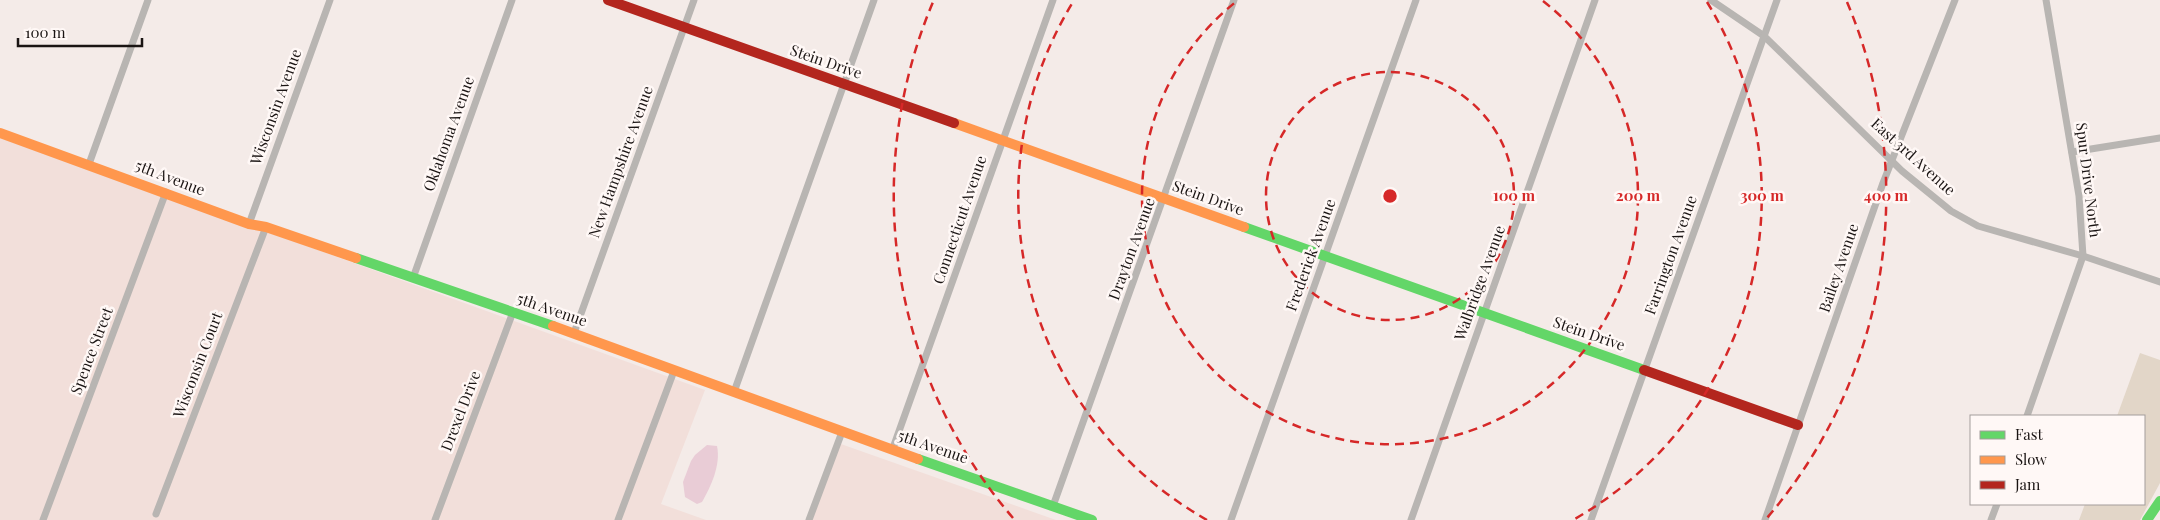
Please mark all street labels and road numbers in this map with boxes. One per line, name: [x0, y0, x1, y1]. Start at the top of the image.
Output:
street label: Stein Drive: [788, 39, 865, 83]
street label: Wisconsin Avenue: [245, 46, 305, 168]
street label: Oklahoma Avenue: [418, 73, 478, 194]
street label: New Hampshire Avenue: [583, 83, 657, 240]
street label: East 3rd Avenue: [1867, 113, 1960, 199]
street label: Spur Drive North: [2072, 121, 2106, 239]
street label: Connecticut Avenue: [928, 153, 990, 287]
street label: 5th Avenue: [133, 155, 208, 199]
street label: Stein Drive: [1170, 175, 1247, 219]
street label: Farrington Avenue: [1639, 192, 1701, 317]
street label: Drayton Avenue: [1103, 195, 1159, 303]
street label: Frederick Avenue: [1280, 196, 1340, 314]
street label: Bailey Avenue: [1814, 221, 1863, 315]
street label: Walbridge Avenue: [1449, 222, 1509, 344]
street label: 5th Avenue: [515, 288, 590, 330]
street label: Spence Street: [65, 303, 117, 397]
street label: Wisconsin Court: [167, 308, 227, 421]
street label: Stein Drive: [1551, 311, 1628, 355]
street label: Drexel Drive: [436, 368, 485, 454]
street label: 5th Avenue: [896, 425, 971, 467]

